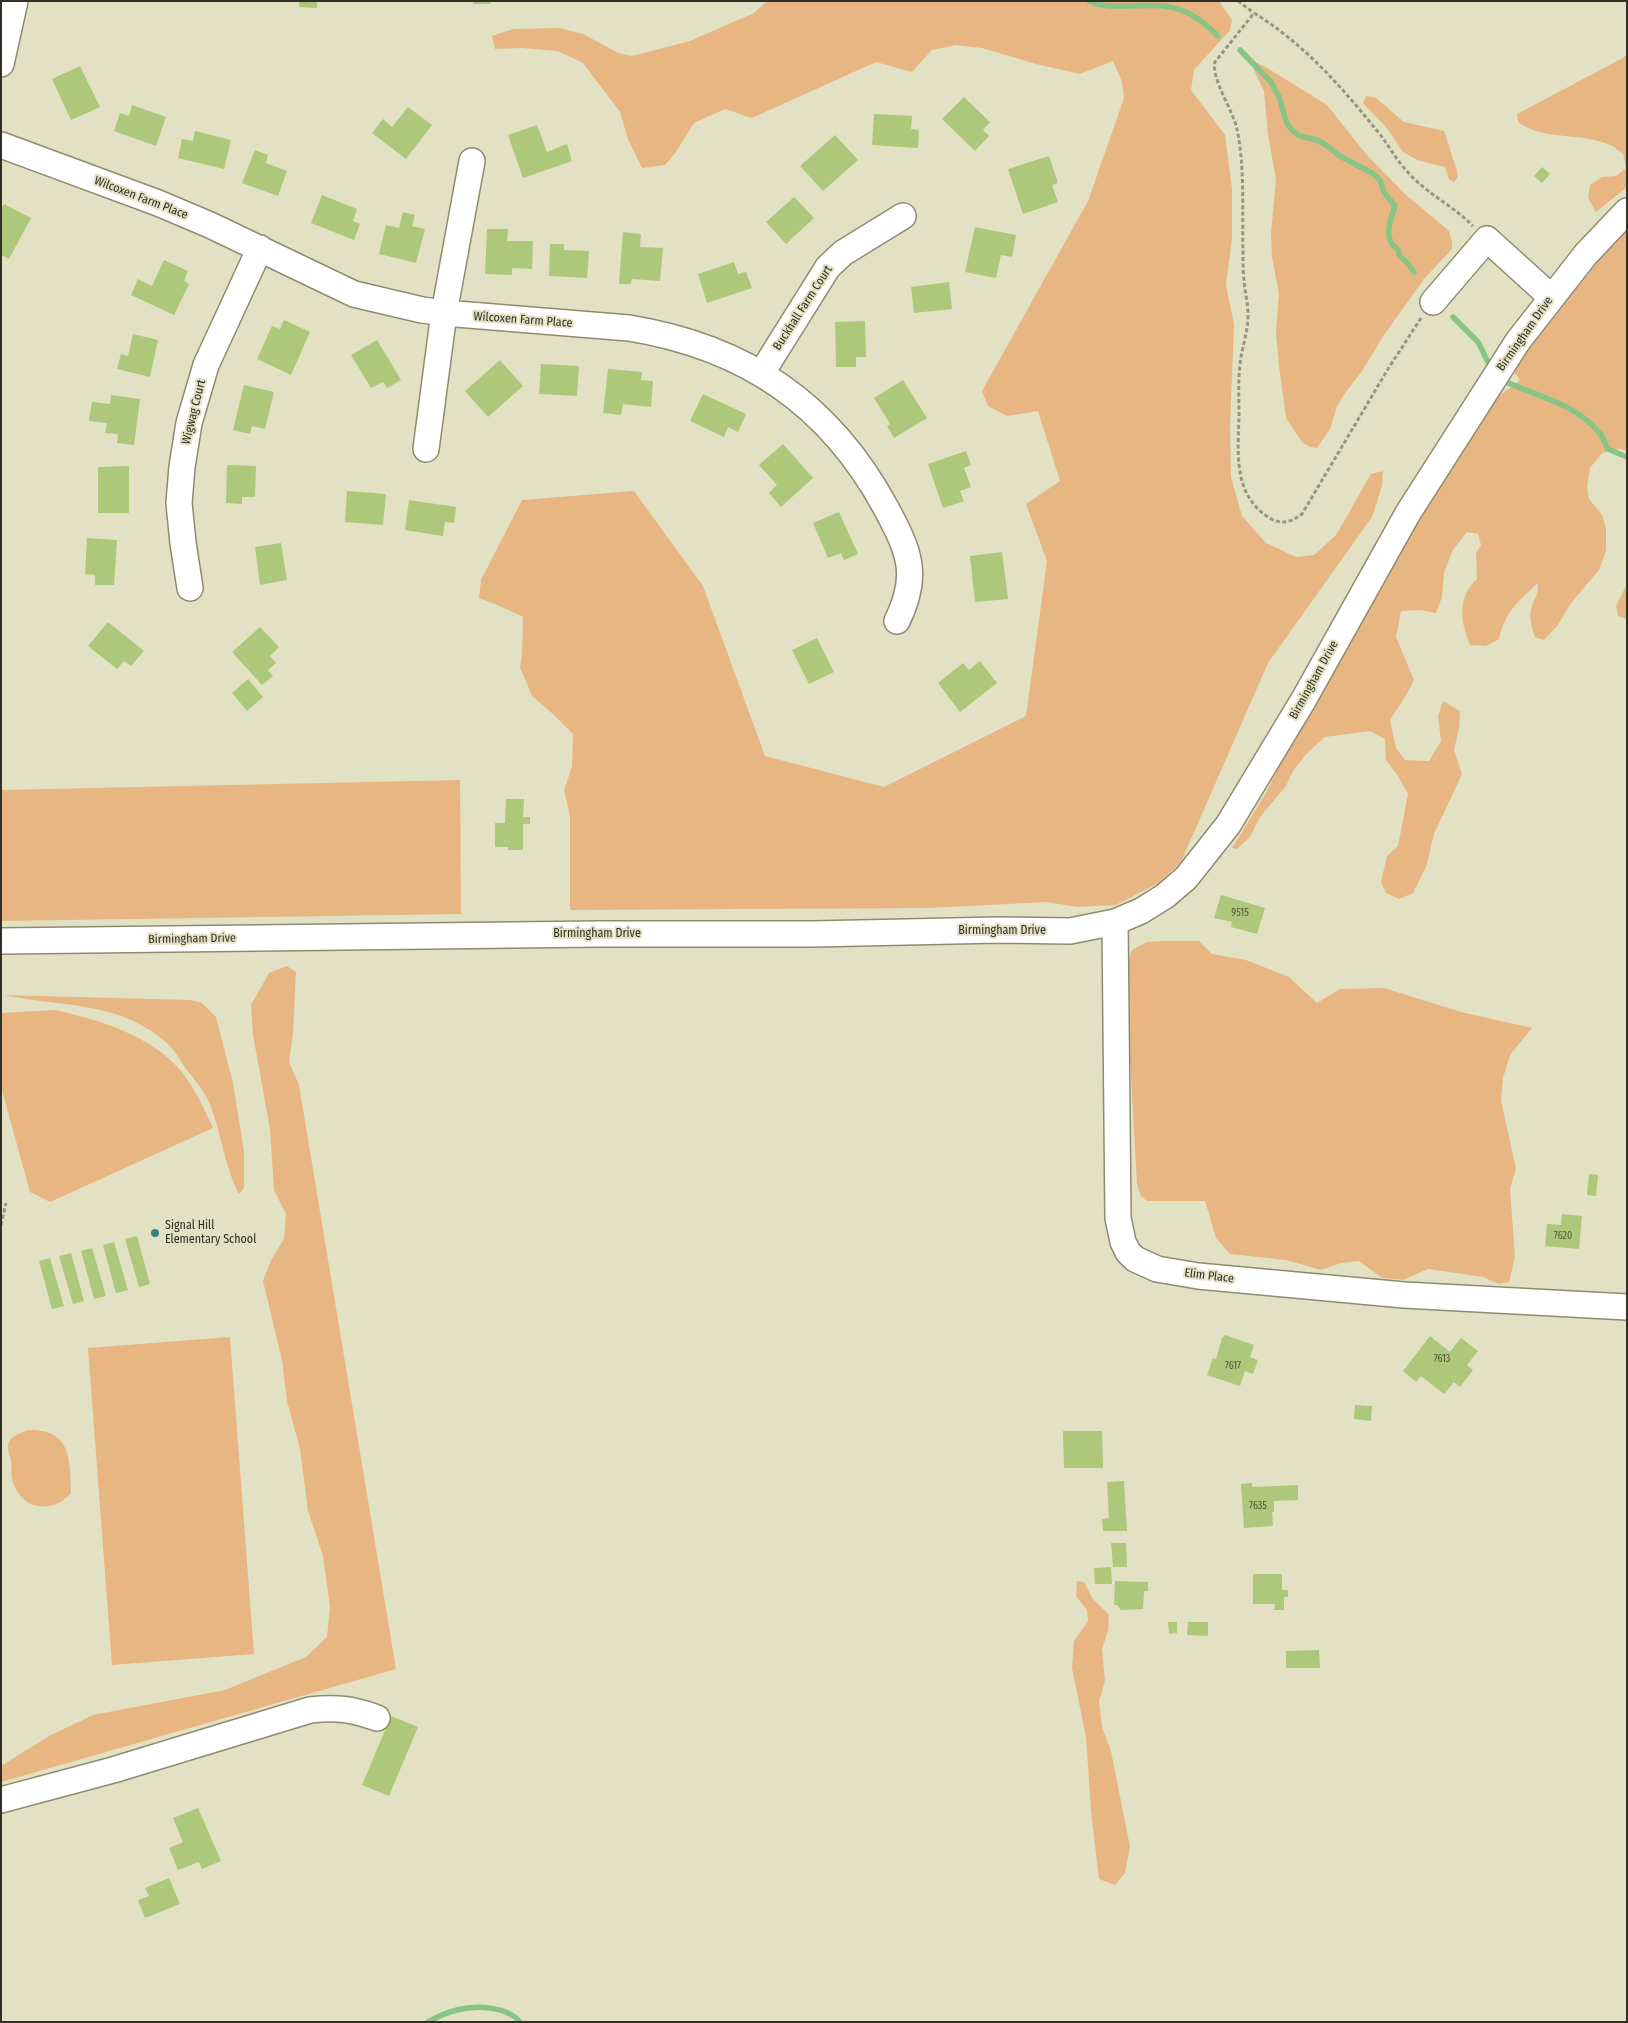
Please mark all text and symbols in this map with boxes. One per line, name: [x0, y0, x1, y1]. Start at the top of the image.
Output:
street label: Wilcoxen Farm Place: [92, 174, 190, 222]
street label: Buckhall Farm Court: [770, 263, 836, 353]
street label: Birmingham Drive: [1494, 294, 1556, 374]
street label: Wilcoxen Farm Place: [473, 309, 573, 331]
street label: Wigwag Court: [179, 378, 209, 446]
street label: Birmingham Drive: [1286, 638, 1342, 722]
house number: 9515: [1231, 907, 1249, 919]
street label: Birmingham Drive: [958, 924, 1046, 938]
street label: Birmingham Drive: [553, 927, 641, 941]
street label: Birmingham Drive: [148, 931, 236, 947]
place label: Signal Hill Elementary School: [165, 1219, 256, 1247]
marker: Signal Hill Elementary School: [149, 1227, 161, 1239]
house number: 7620: [1554, 1230, 1572, 1242]
street label: Elim Place: [1183, 1266, 1235, 1286]
house number: 7613: [1434, 1353, 1450, 1365]
house number: 7617: [1225, 1360, 1241, 1372]
house number: 7635: [1249, 1500, 1267, 1512]

